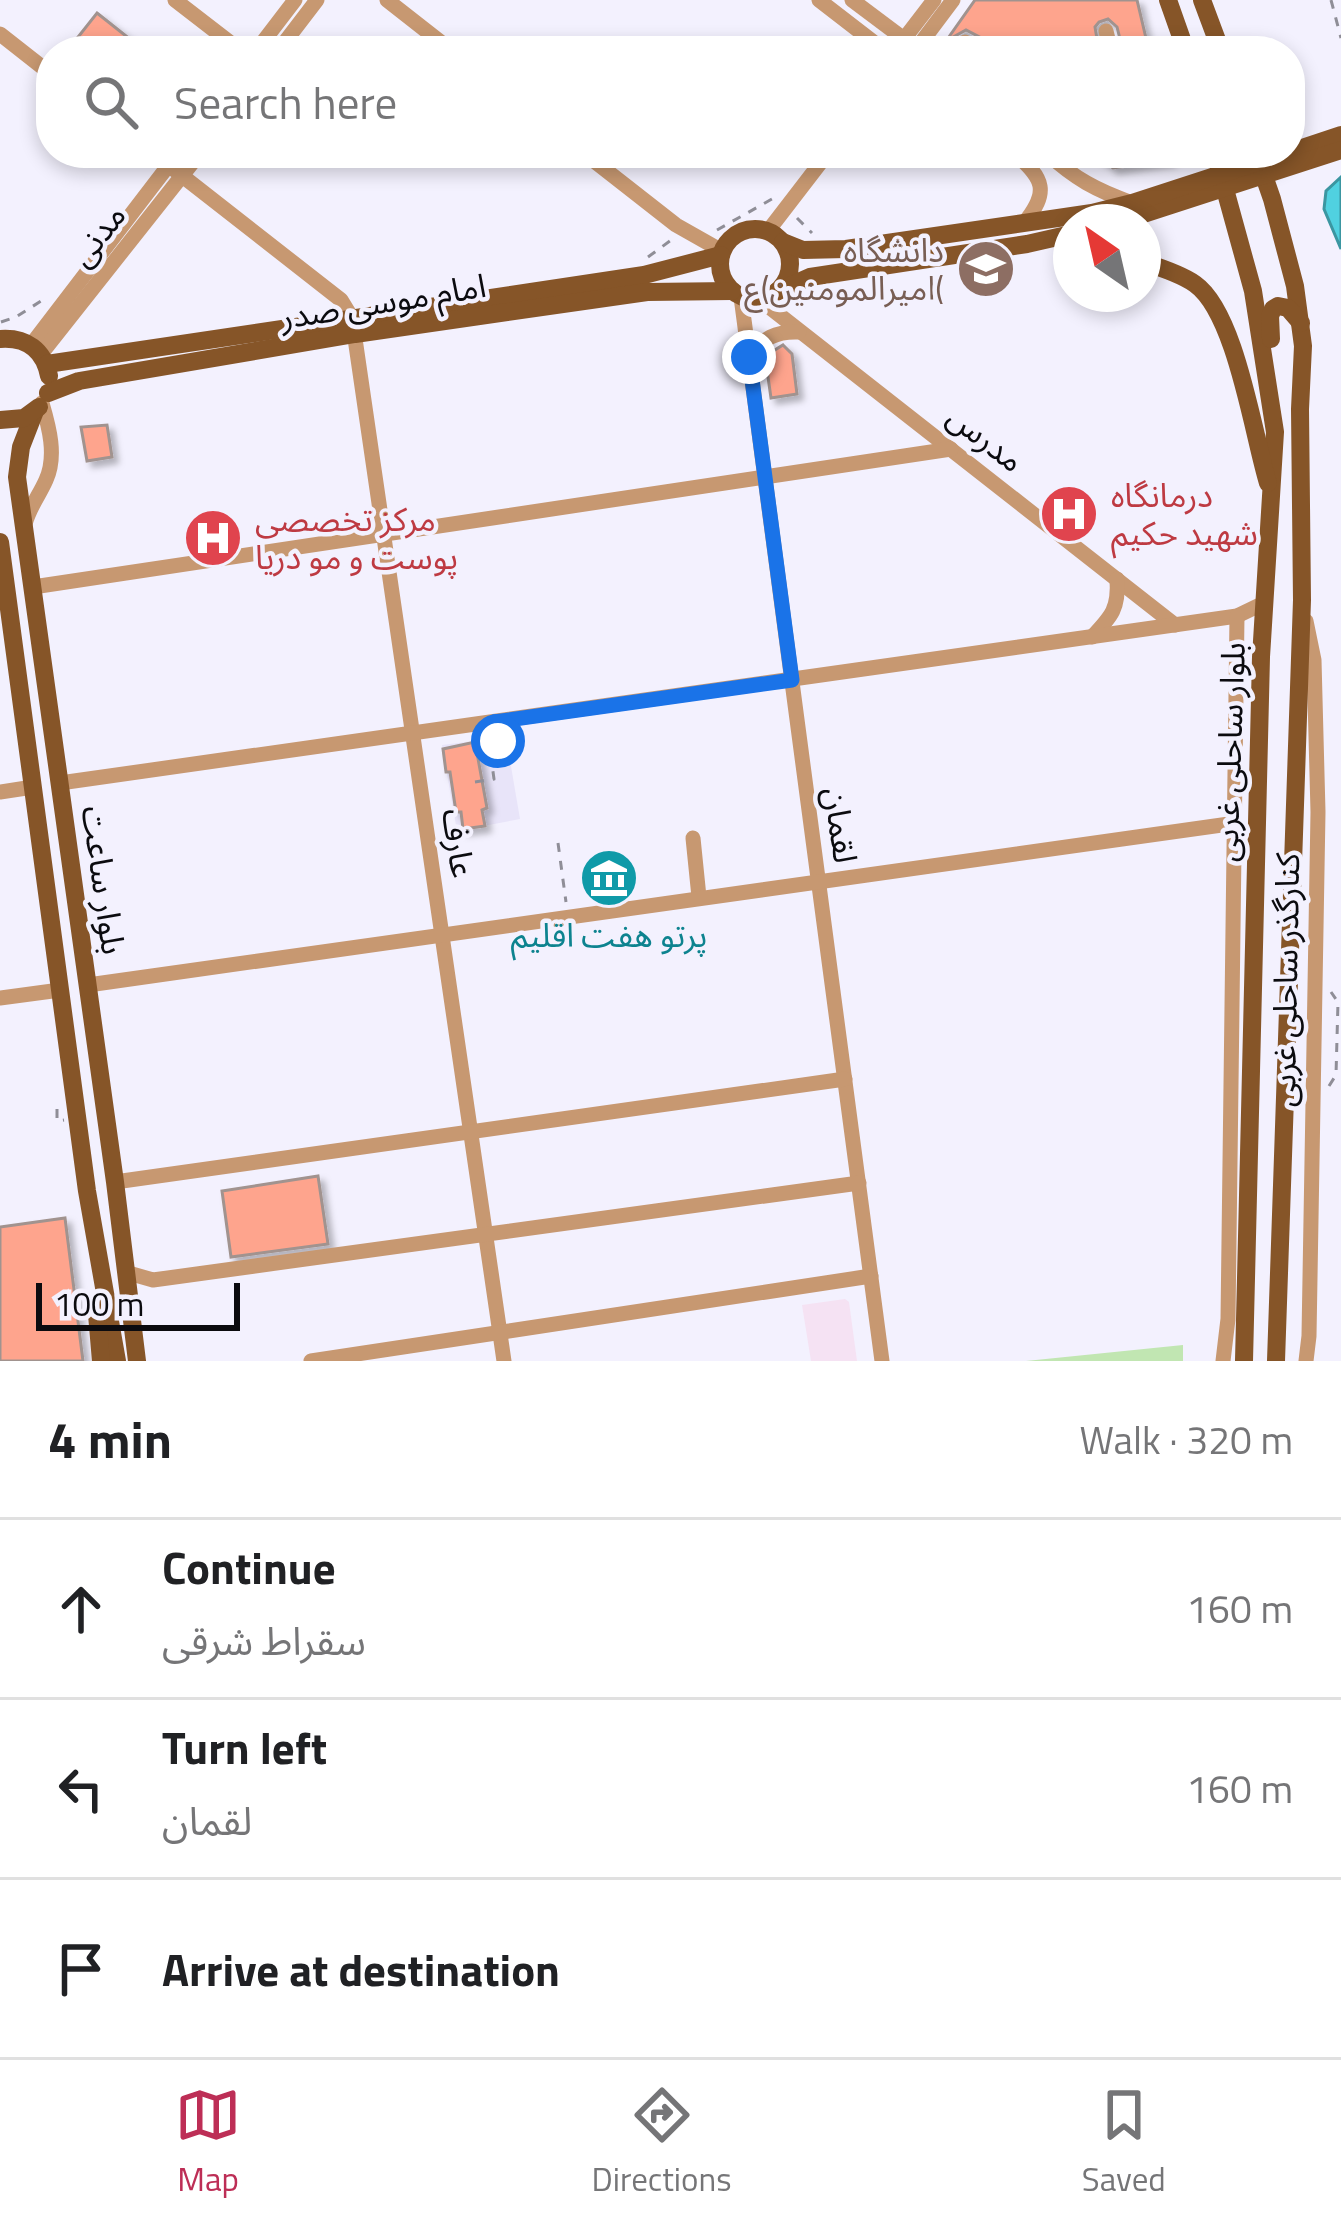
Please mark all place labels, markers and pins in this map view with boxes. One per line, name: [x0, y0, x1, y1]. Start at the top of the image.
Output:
place label: دانشگاه امیرالمومنین)ع(: [744, 225, 944, 313]
school or university icon: دانشگاه امیرالمومنین)ع(: [955, 238, 1017, 300]
place label: درمانگاه شهید حکیم: [1111, 470, 1258, 559]
hospital icon: درمانگاه شهید حکیم: [1038, 483, 1100, 545]
place label: مرکز تخصصی پوست و مو دریا: [255, 494, 458, 582]
hospital icon: مرکز تخصصی پوست و مو دریا: [182, 507, 244, 569]
museum icon: پرتو هفت اقلیم: [578, 847, 640, 909]
place label: پرتو هفت اقلیم: [511, 910, 707, 961]

